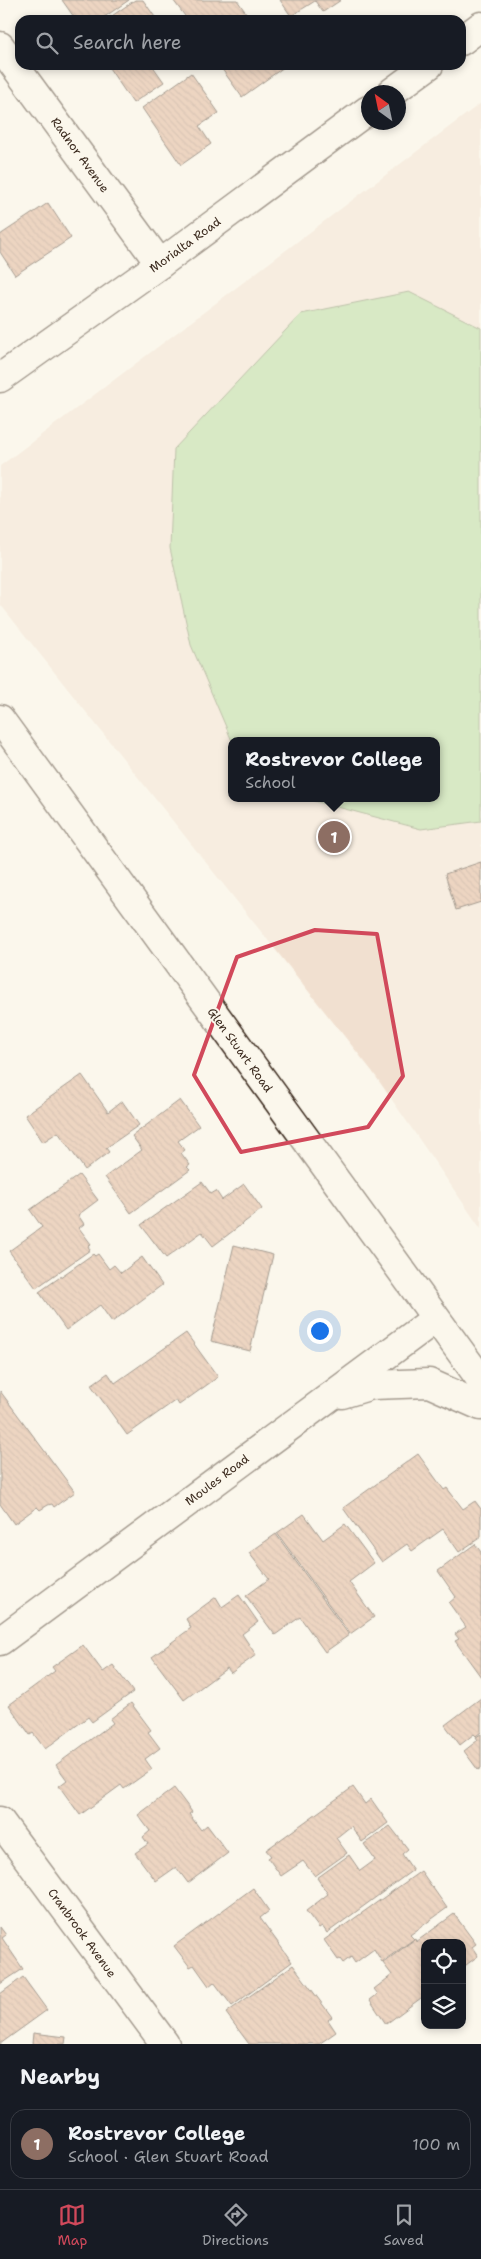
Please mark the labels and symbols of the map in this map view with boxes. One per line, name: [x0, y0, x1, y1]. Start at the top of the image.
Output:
north arrow: [361, 85, 406, 130]
street label: Radnor Avenue: [47, 114, 113, 196]
street label: Morialta Road: [146, 213, 224, 276]
pin: 1: [318, 818, 350, 856]
street label: Glen Stuart Road: [204, 1004, 276, 1096]
your location: [307, 1318, 333, 1344]
street label: Moules Road: [182, 1450, 252, 1509]
street label: Cranbrook Avenue: [44, 1885, 120, 1981]

